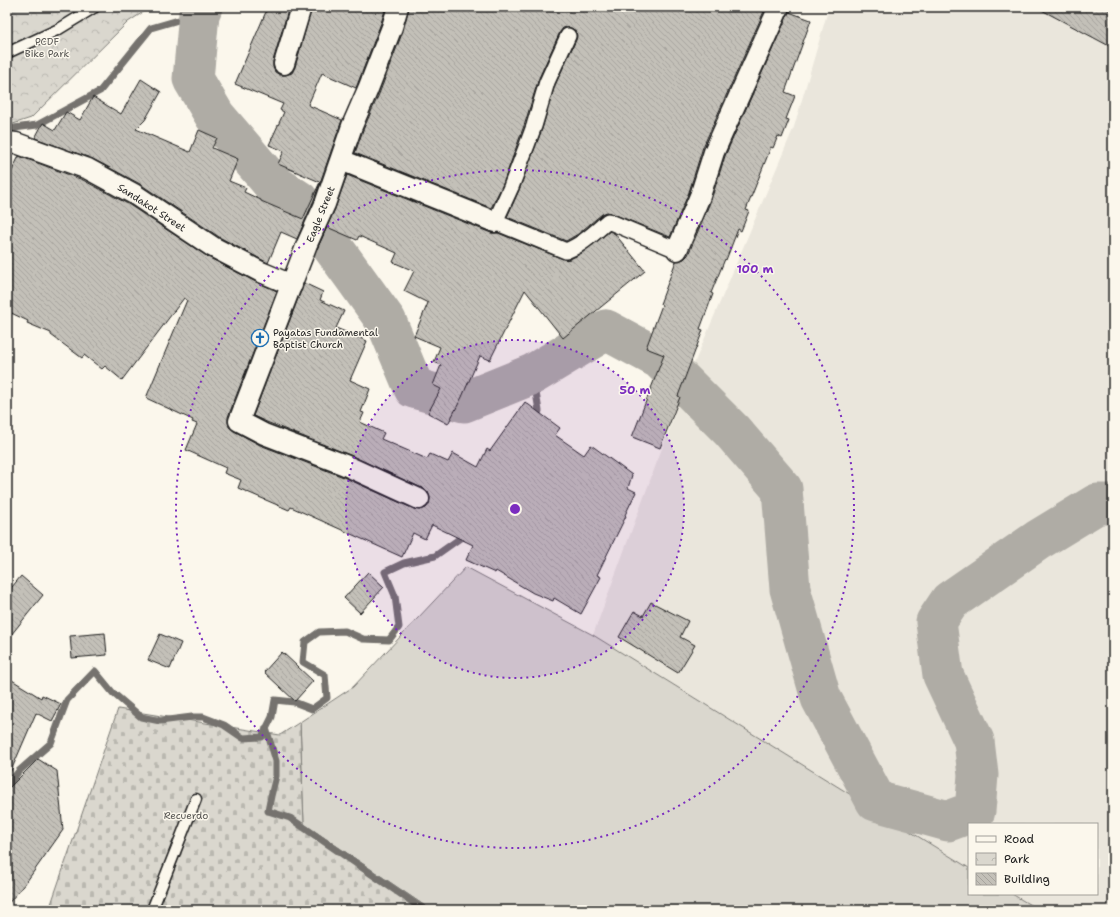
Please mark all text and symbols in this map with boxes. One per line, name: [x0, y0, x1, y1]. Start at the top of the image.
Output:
park label: PCDF Bike Park: [25, 35, 70, 60]
street label: Sandakot Street: [115, 181, 188, 234]
street label: Eagle Street: [303, 184, 338, 244]
text: 100 m: [737, 261, 774, 277]
place label: Payatas Fundamental Baptist Church: [273, 326, 378, 351]
church icon: Payatas Fundamental Baptist Church: [250, 328, 270, 348]
text: 50 m: [620, 382, 651, 398]
centre of rings: [508, 502, 522, 516]
park label: Recuerdo: [164, 809, 208, 822]
legend: [968, 823, 1098, 895]
text: Road: [1004, 831, 1035, 847]
text: Park: [1004, 851, 1030, 867]
text: Building: [1004, 871, 1050, 887]

